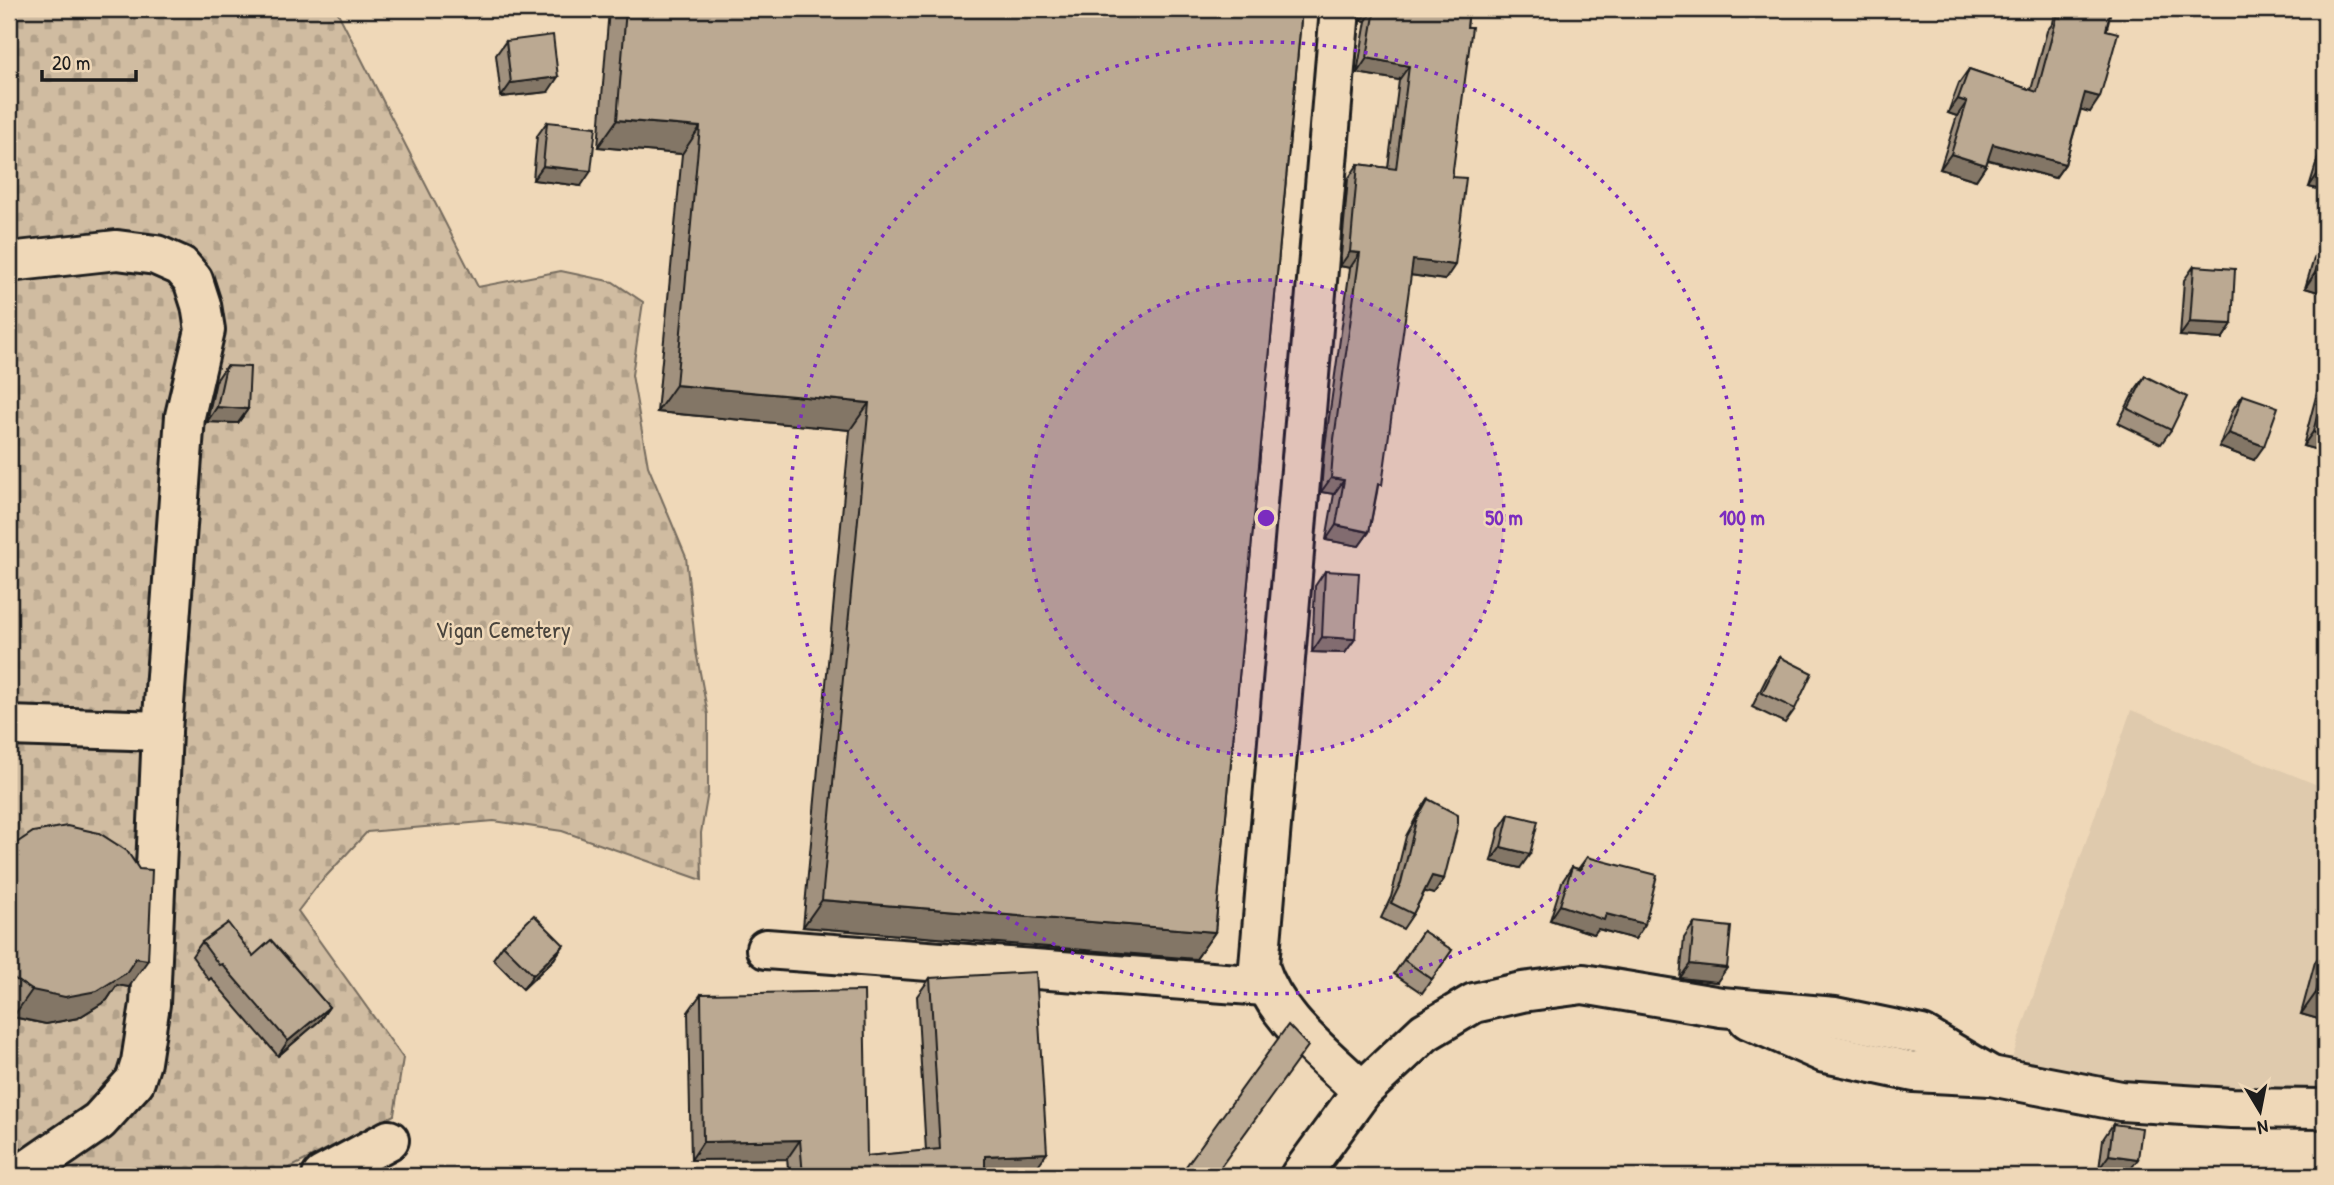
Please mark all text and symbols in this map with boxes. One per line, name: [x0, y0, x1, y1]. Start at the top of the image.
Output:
scale bar: [42, 38, 136, 82]
text: 20 m: [52, 48, 90, 77]
text: 50 m: [1485, 503, 1523, 532]
text: 100 m: [1719, 503, 1765, 532]
centre of rings: [1254, 506, 1278, 530]
park label: Vigan Cemetery: [435, 614, 571, 645]
north arrow: [2226, 1076, 2296, 1146]
text: N: [2256, 1114, 2270, 1141]

